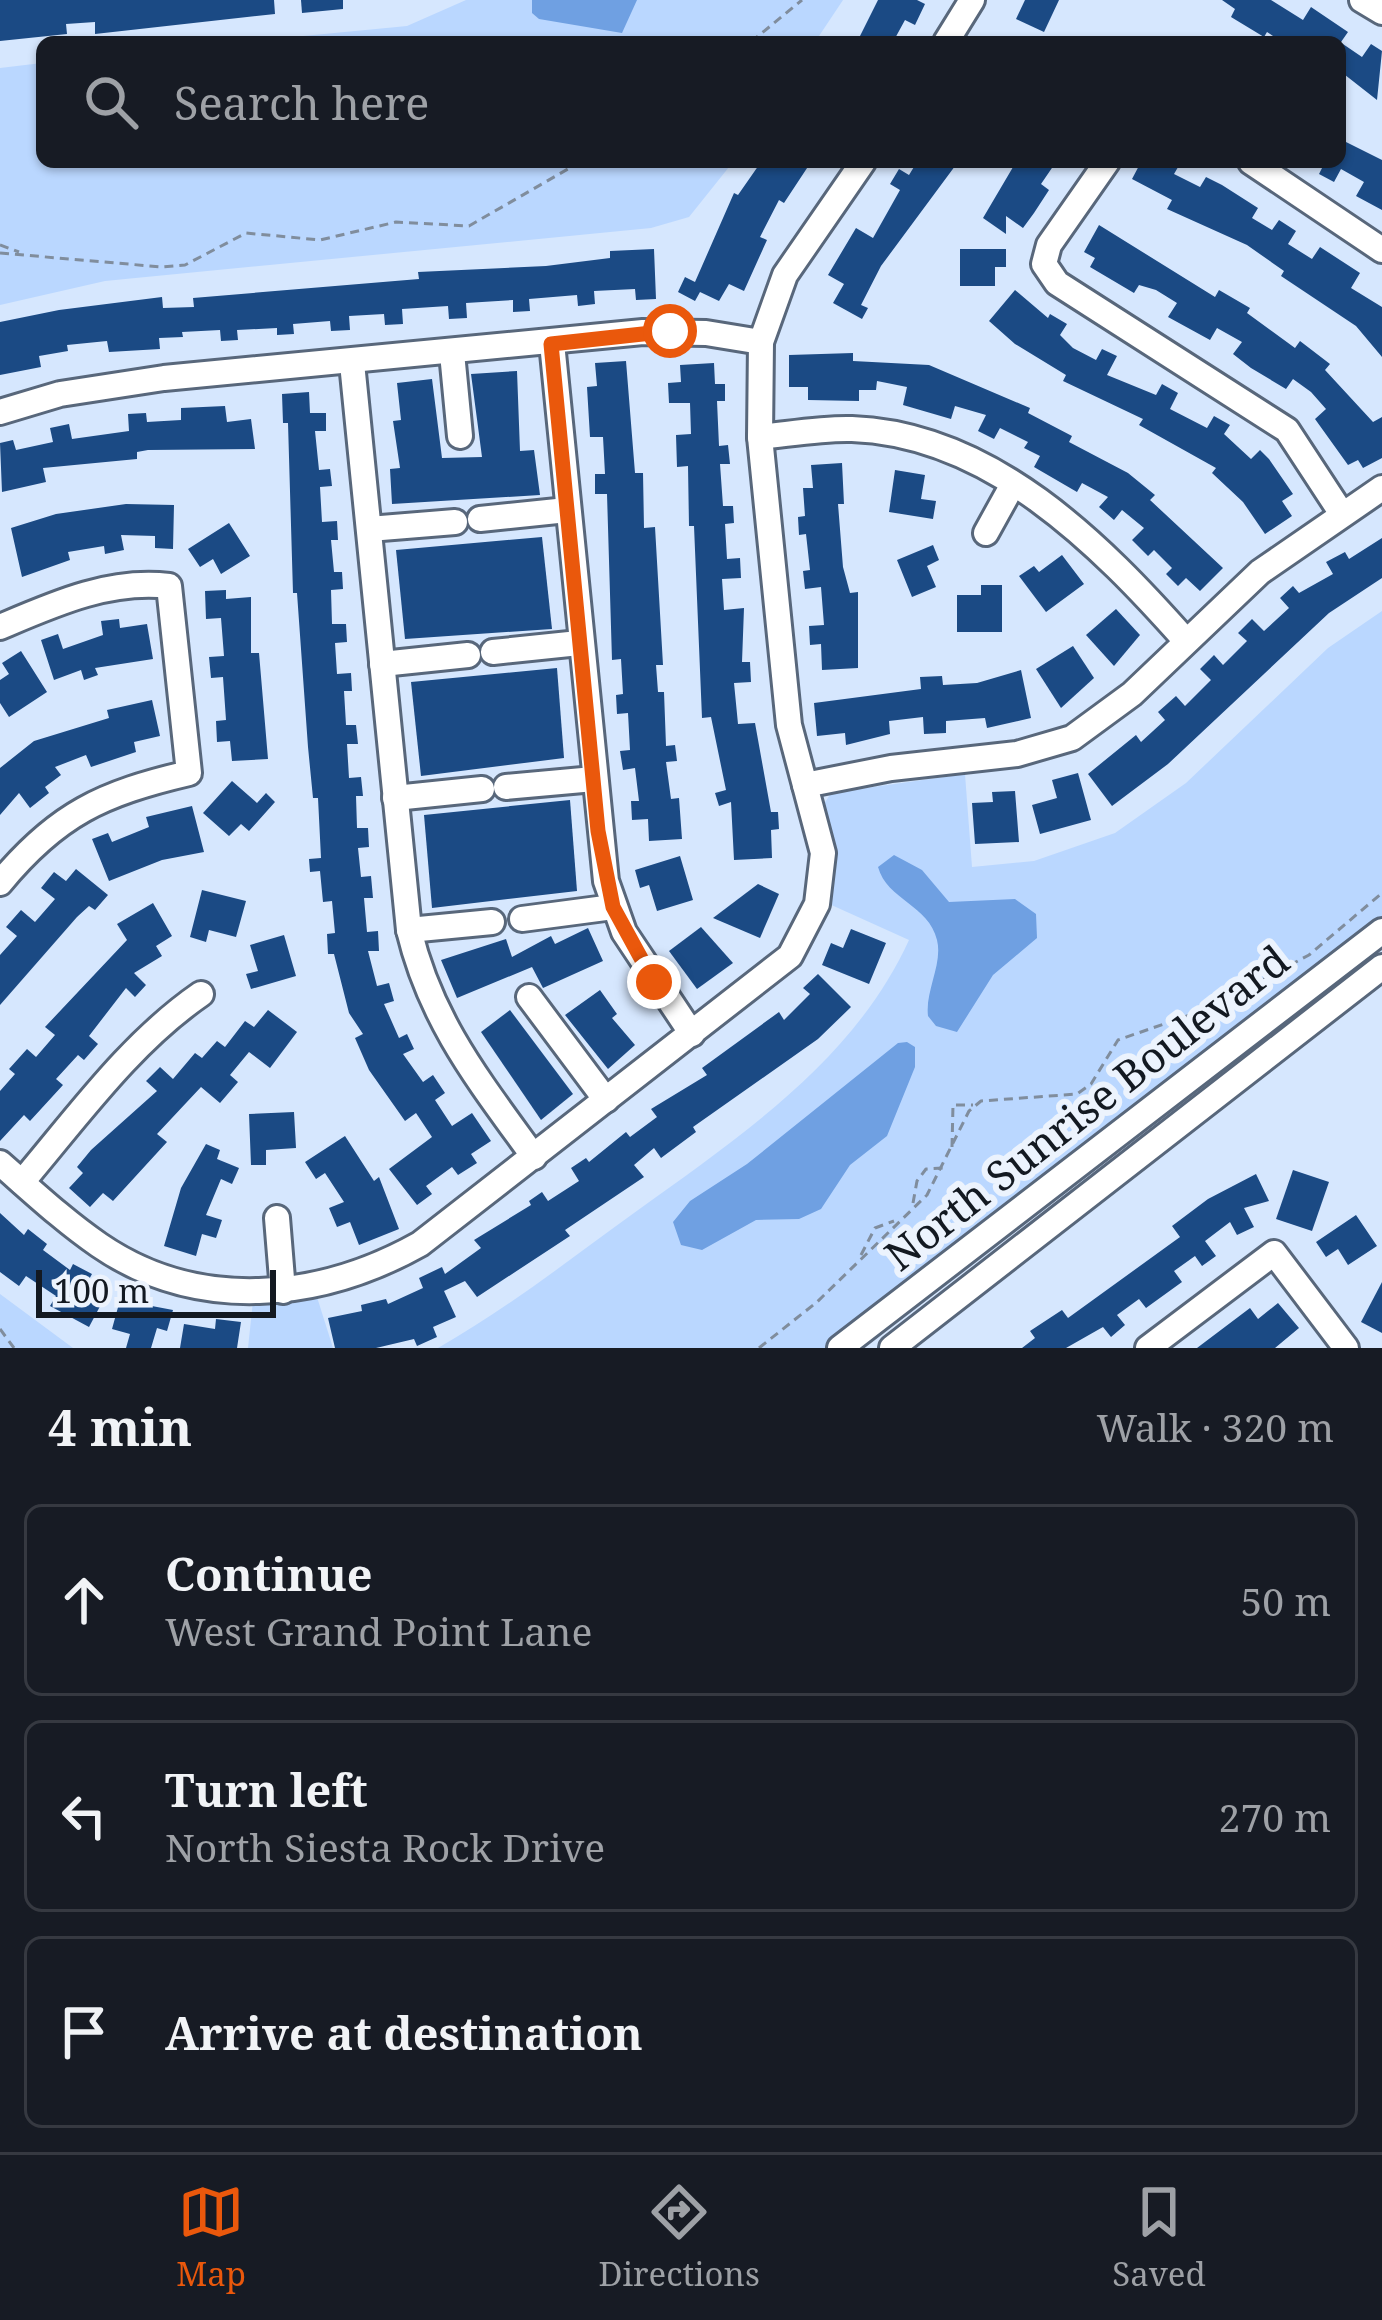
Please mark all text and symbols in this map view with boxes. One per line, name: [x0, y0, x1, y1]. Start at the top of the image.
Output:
search box: [36, 36, 1346, 168]
icon: search: [78, 69, 144, 135]
text: Search here: [174, 72, 429, 133]
route start: [643, 304, 697, 358]
street label: North Sunrise Boulevard: [872, 931, 1300, 1283]
route end: [627, 955, 681, 1009]
scale bar: [36, 1264, 276, 1317]
text: 100 m: [54, 1268, 149, 1313]
text: 4 min: [48, 1391, 192, 1461]
text: Walk · 320 m: [1097, 1400, 1334, 1453]
text: Continue: [165, 1543, 373, 1604]
icon: ahead: [51, 1567, 117, 1633]
text: 50 m: [1240, 1574, 1331, 1627]
text: West Grand Point Lane: [165, 1604, 592, 1657]
text: Turn left: [165, 1759, 368, 1820]
icon: left: [51, 1783, 117, 1849]
text: 270 m: [1219, 1790, 1331, 1843]
text: North Siesta Rock Drive: [165, 1820, 605, 1873]
icon: arrive: [51, 1999, 117, 2065]
text: Arrive at destination: [165, 2002, 643, 2063]
tab: Map: [176, 2179, 246, 2296]
tab: Directions: [598, 2179, 760, 2296]
tab: Saved: [1112, 2179, 1206, 2296]

